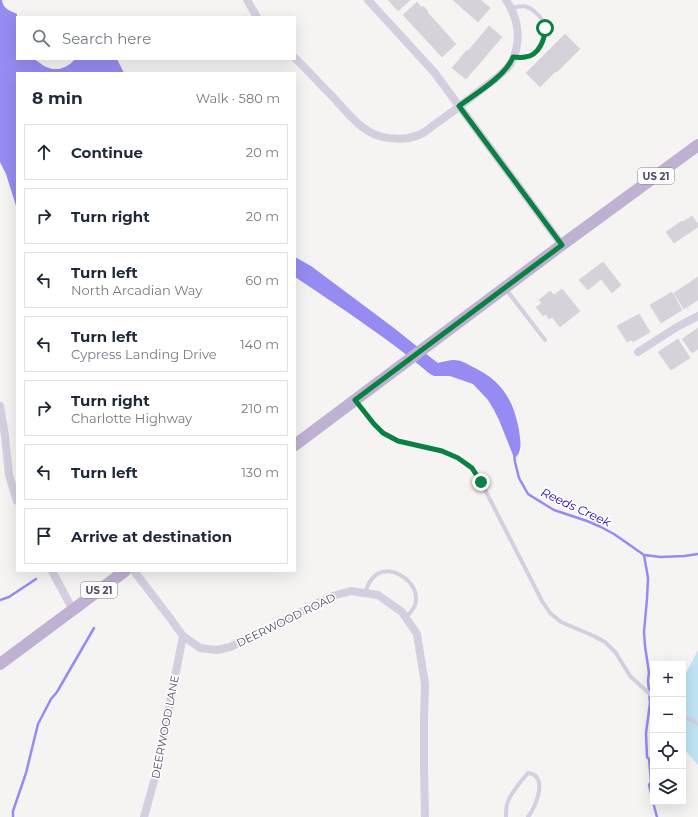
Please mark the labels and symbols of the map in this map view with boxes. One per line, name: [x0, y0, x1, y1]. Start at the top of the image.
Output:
route start: [536, 19, 554, 37]
road number: US 21: [638, 168, 674, 184]
route end: [472, 473, 490, 491]
water label: Reeds Creek: [539, 484, 614, 530]
road number: US 21: [81, 582, 117, 598]
street label: DEERWOOD ROAD: [234, 590, 338, 650]
street label: DEERWOOD LANE: [148, 674, 182, 780]

